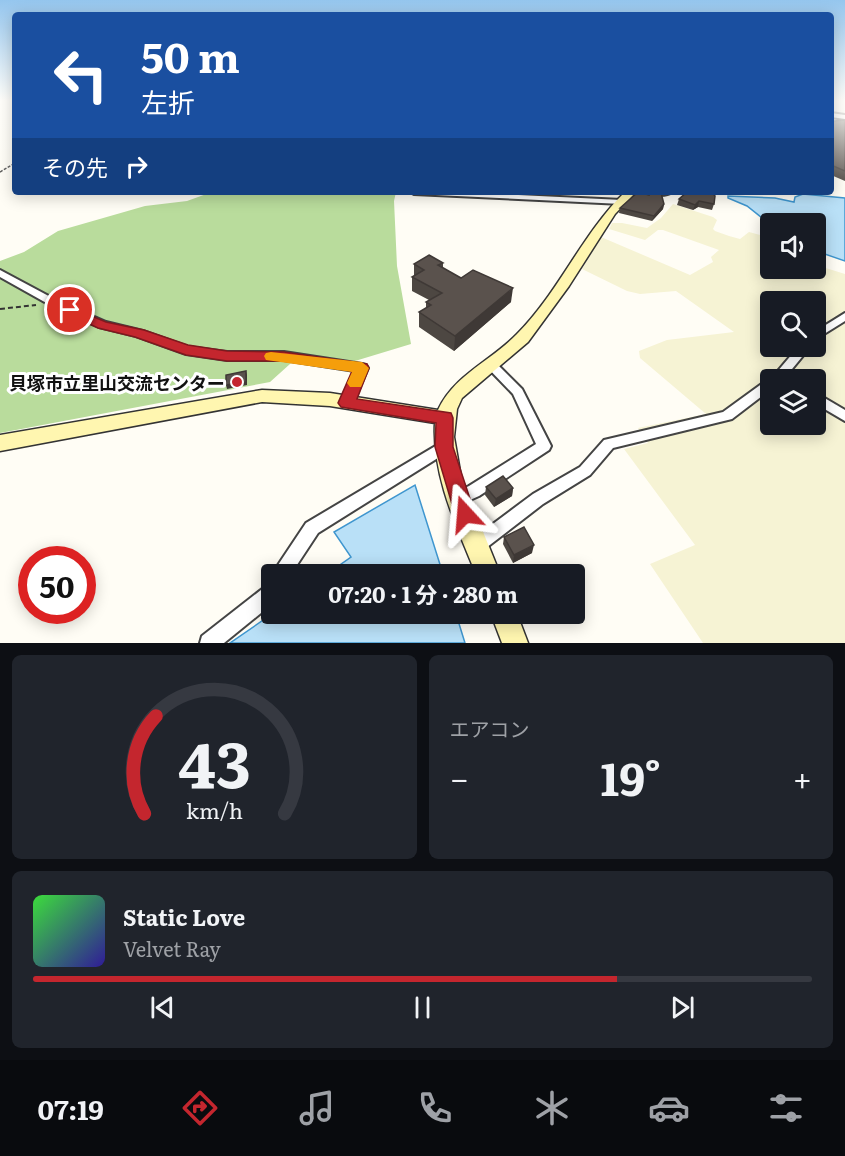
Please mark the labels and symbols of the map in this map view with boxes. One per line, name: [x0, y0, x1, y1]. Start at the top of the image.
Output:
pin: [44, 284, 95, 335]
place label: 貝塚市立里山交流センター: [9, 369, 225, 396]
marker: 貝塚市立里山交流センター: [230, 375, 244, 389]
position arrow: [433, 482, 497, 546]
speed limit sign: 50: [18, 546, 96, 624]

